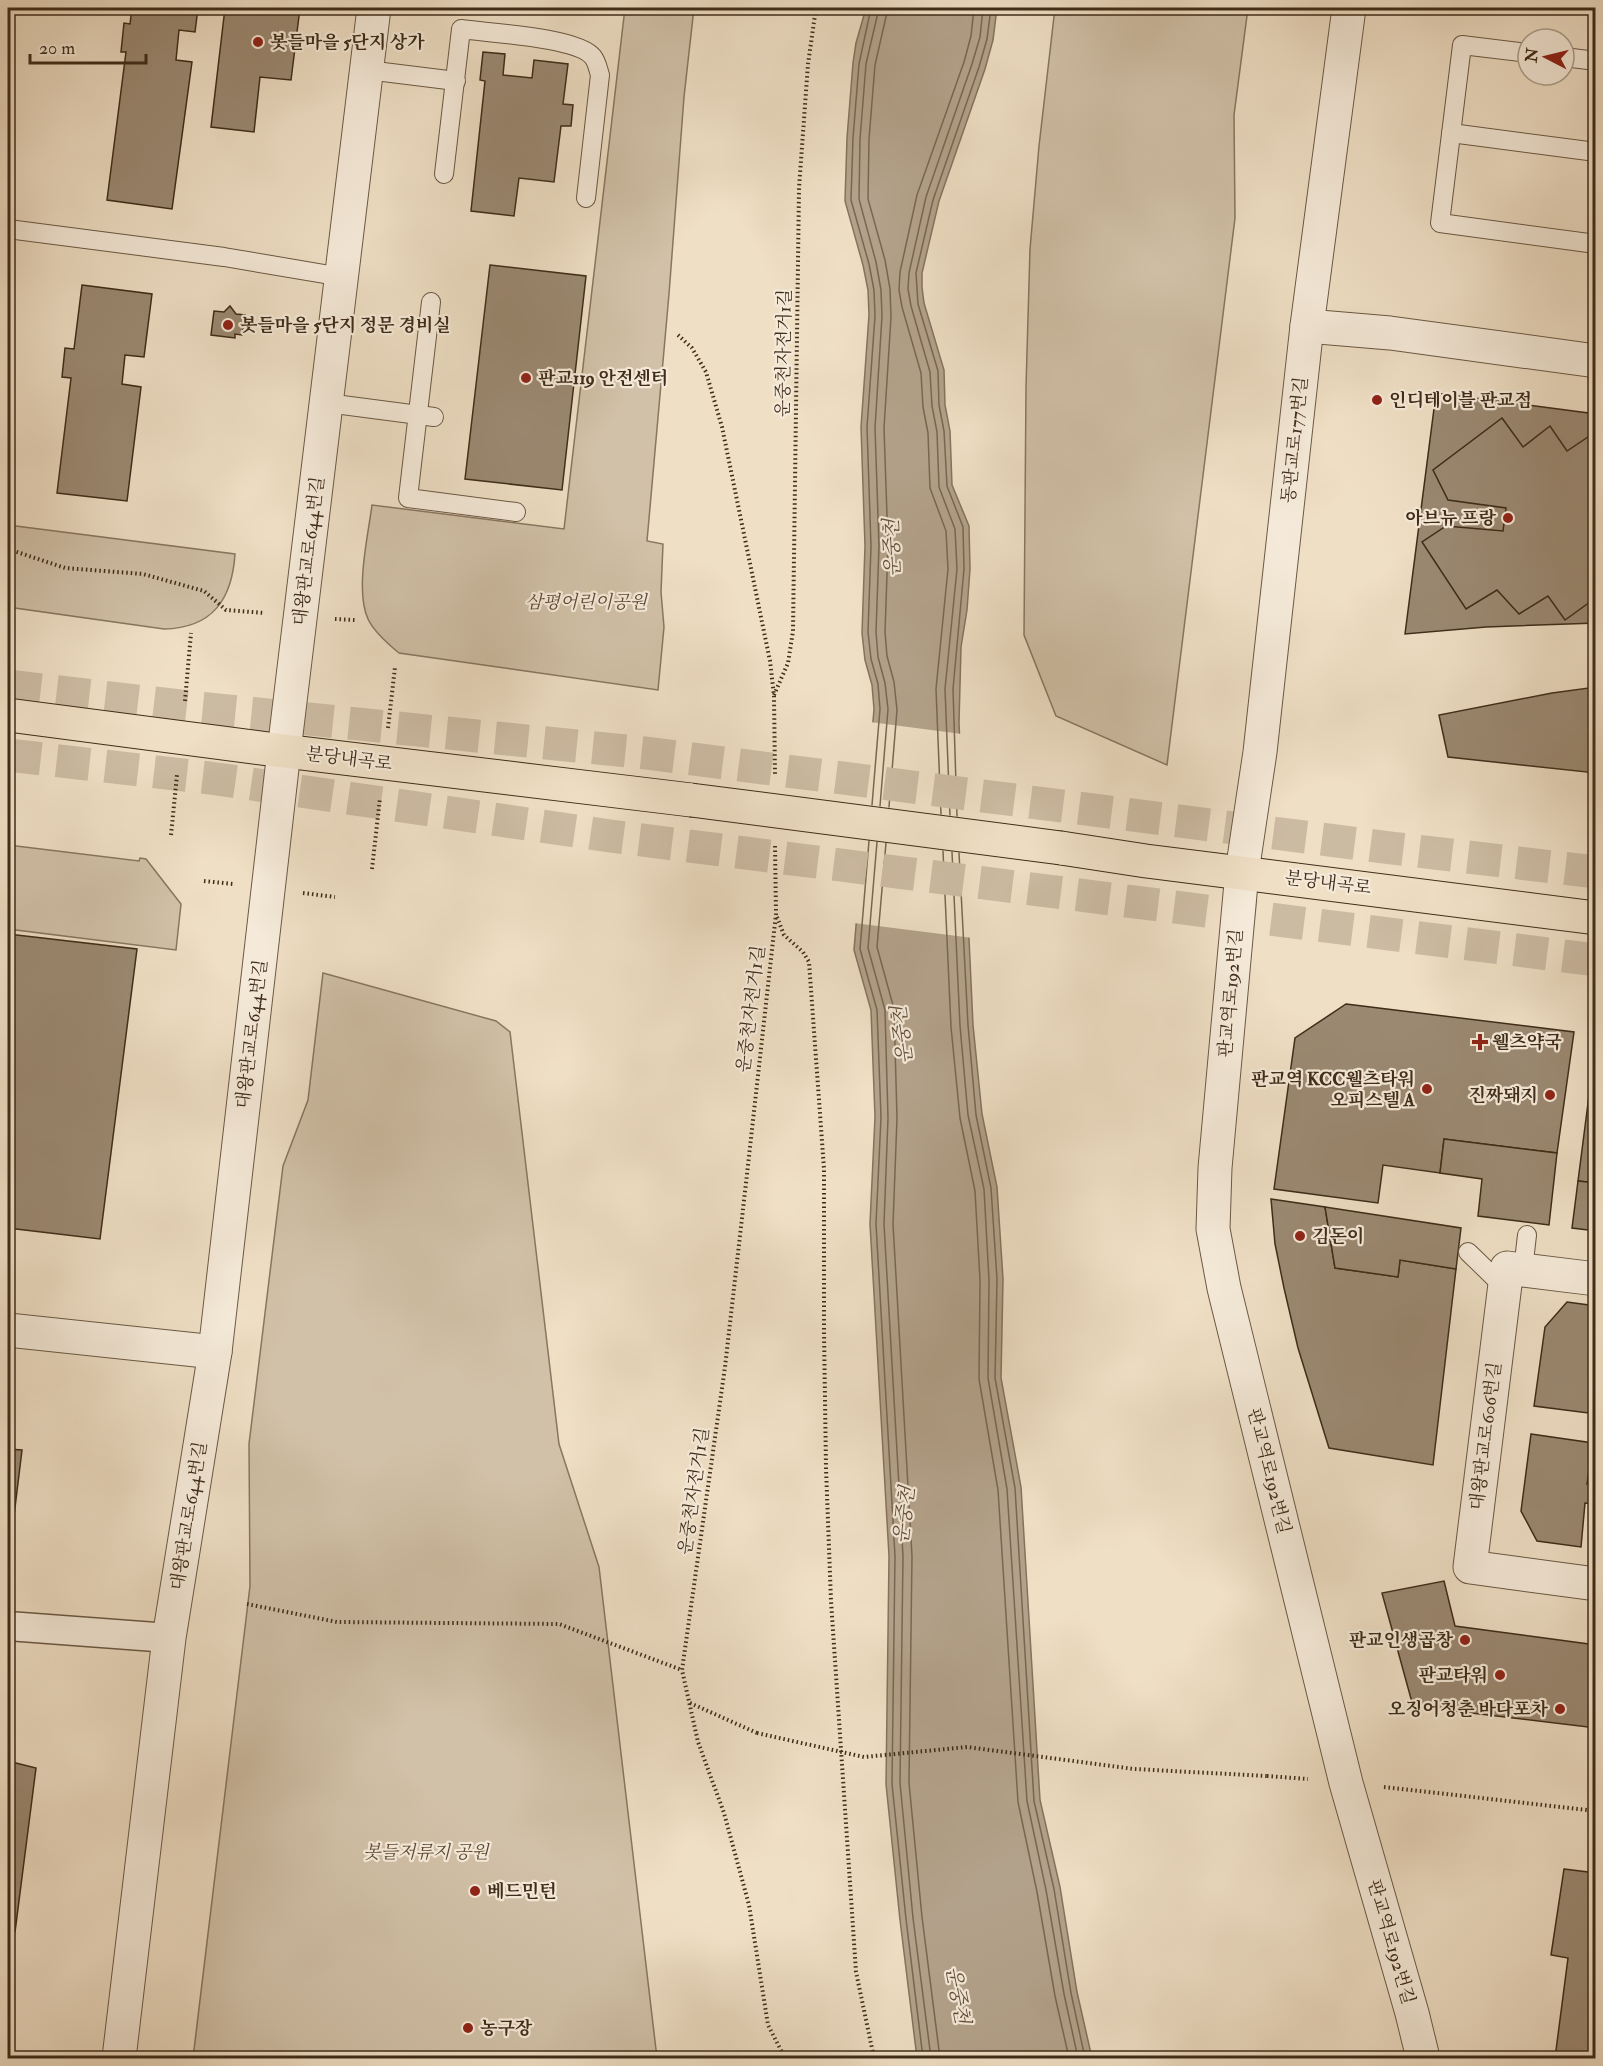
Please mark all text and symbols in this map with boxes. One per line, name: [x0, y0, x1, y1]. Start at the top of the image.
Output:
scale bar: [30, 27, 146, 65]
north arrow: [1516, 27, 1576, 87]
place label: 봇들마을 5단지 상가: [270, 31, 425, 54]
marker: 봇들마을 5단지 상가: [251, 35, 265, 49]
text: 20 m: [39, 37, 75, 60]
text: N: [1521, 46, 1543, 65]
street label: 운중천자전거1길: [771, 289, 797, 417]
place label: 봇들마을 5단지 정문 경비실: [240, 314, 451, 337]
marker: 봇들마을 5단지 정문 경비실: [221, 318, 235, 332]
place label: 판교119 안전센터: [538, 367, 668, 390]
marker: 판교119 안전센터: [519, 371, 533, 385]
street label: 동판교로177번길: [1277, 376, 1313, 504]
place label: 인디테이블 판교점: [1389, 389, 1532, 412]
marker: 인디테이블 판교점: [1370, 393, 1384, 407]
street label: 대왕판교로644번길: [288, 475, 330, 627]
place label: 아브뉴 프랑: [1405, 507, 1497, 530]
marker: 아브뉴 프랑: [1501, 511, 1515, 525]
water label: 운중천: [878, 517, 906, 577]
park label: 삼평어린이공원: [525, 591, 648, 614]
street label: 분당내곡로: [304, 742, 394, 776]
street label: 분당내곡로: [1283, 866, 1373, 900]
street label: 판교역로192번길: [1214, 928, 1248, 1058]
street label: 운중천자전거1길: [732, 944, 770, 1074]
street label: 대왕판교로644번길: [231, 958, 273, 1110]
water label: 운중천: [886, 1003, 918, 1065]
place label: 웰츠약국: [1492, 1031, 1562, 1054]
marker: 웰츠약국: [1473, 1035, 1487, 1049]
place label: 판교역 KCC웰츠타워 오피스텔 A: [1251, 1068, 1416, 1112]
marker: 판교역 KCC웰츠타워 오피스텔 A: [1420, 1082, 1434, 1096]
place label: 진짜돼지: [1468, 1084, 1538, 1107]
marker: 진짜돼지: [1543, 1088, 1557, 1102]
place label: 김돈이: [1312, 1225, 1364, 1248]
marker: 김돈이: [1293, 1229, 1307, 1243]
street label: 대왕판교로606번길: [1466, 1361, 1506, 1511]
street label: 판교역로192번길: [1242, 1406, 1296, 1536]
street label: 운중천자전거1길: [674, 1426, 714, 1556]
street label: 대왕판교로644번길: [166, 1440, 212, 1592]
water label: 운중천: [888, 1483, 920, 1545]
place label: 판교인생곱창: [1349, 1629, 1454, 1652]
marker: 판교인생곱창: [1458, 1633, 1472, 1647]
place label: 판교타워: [1418, 1664, 1488, 1687]
marker: 판교타워: [1493, 1668, 1507, 1682]
place label: 오징어청춘 바다포차: [1388, 1698, 1549, 1721]
marker: 오징어청춘 바다포차: [1553, 1702, 1567, 1716]
park label: 봇들저류지 공원: [363, 1841, 490, 1864]
street label: 판교역로192번길: [1362, 1877, 1420, 2007]
place label: 베드민턴: [487, 1880, 557, 1903]
marker: 베드민턴: [468, 1884, 482, 1898]
water label: 운중천: [941, 1964, 976, 2027]
place label: 농구장: [480, 2017, 533, 2040]
marker: 농구장: [461, 2021, 475, 2035]

